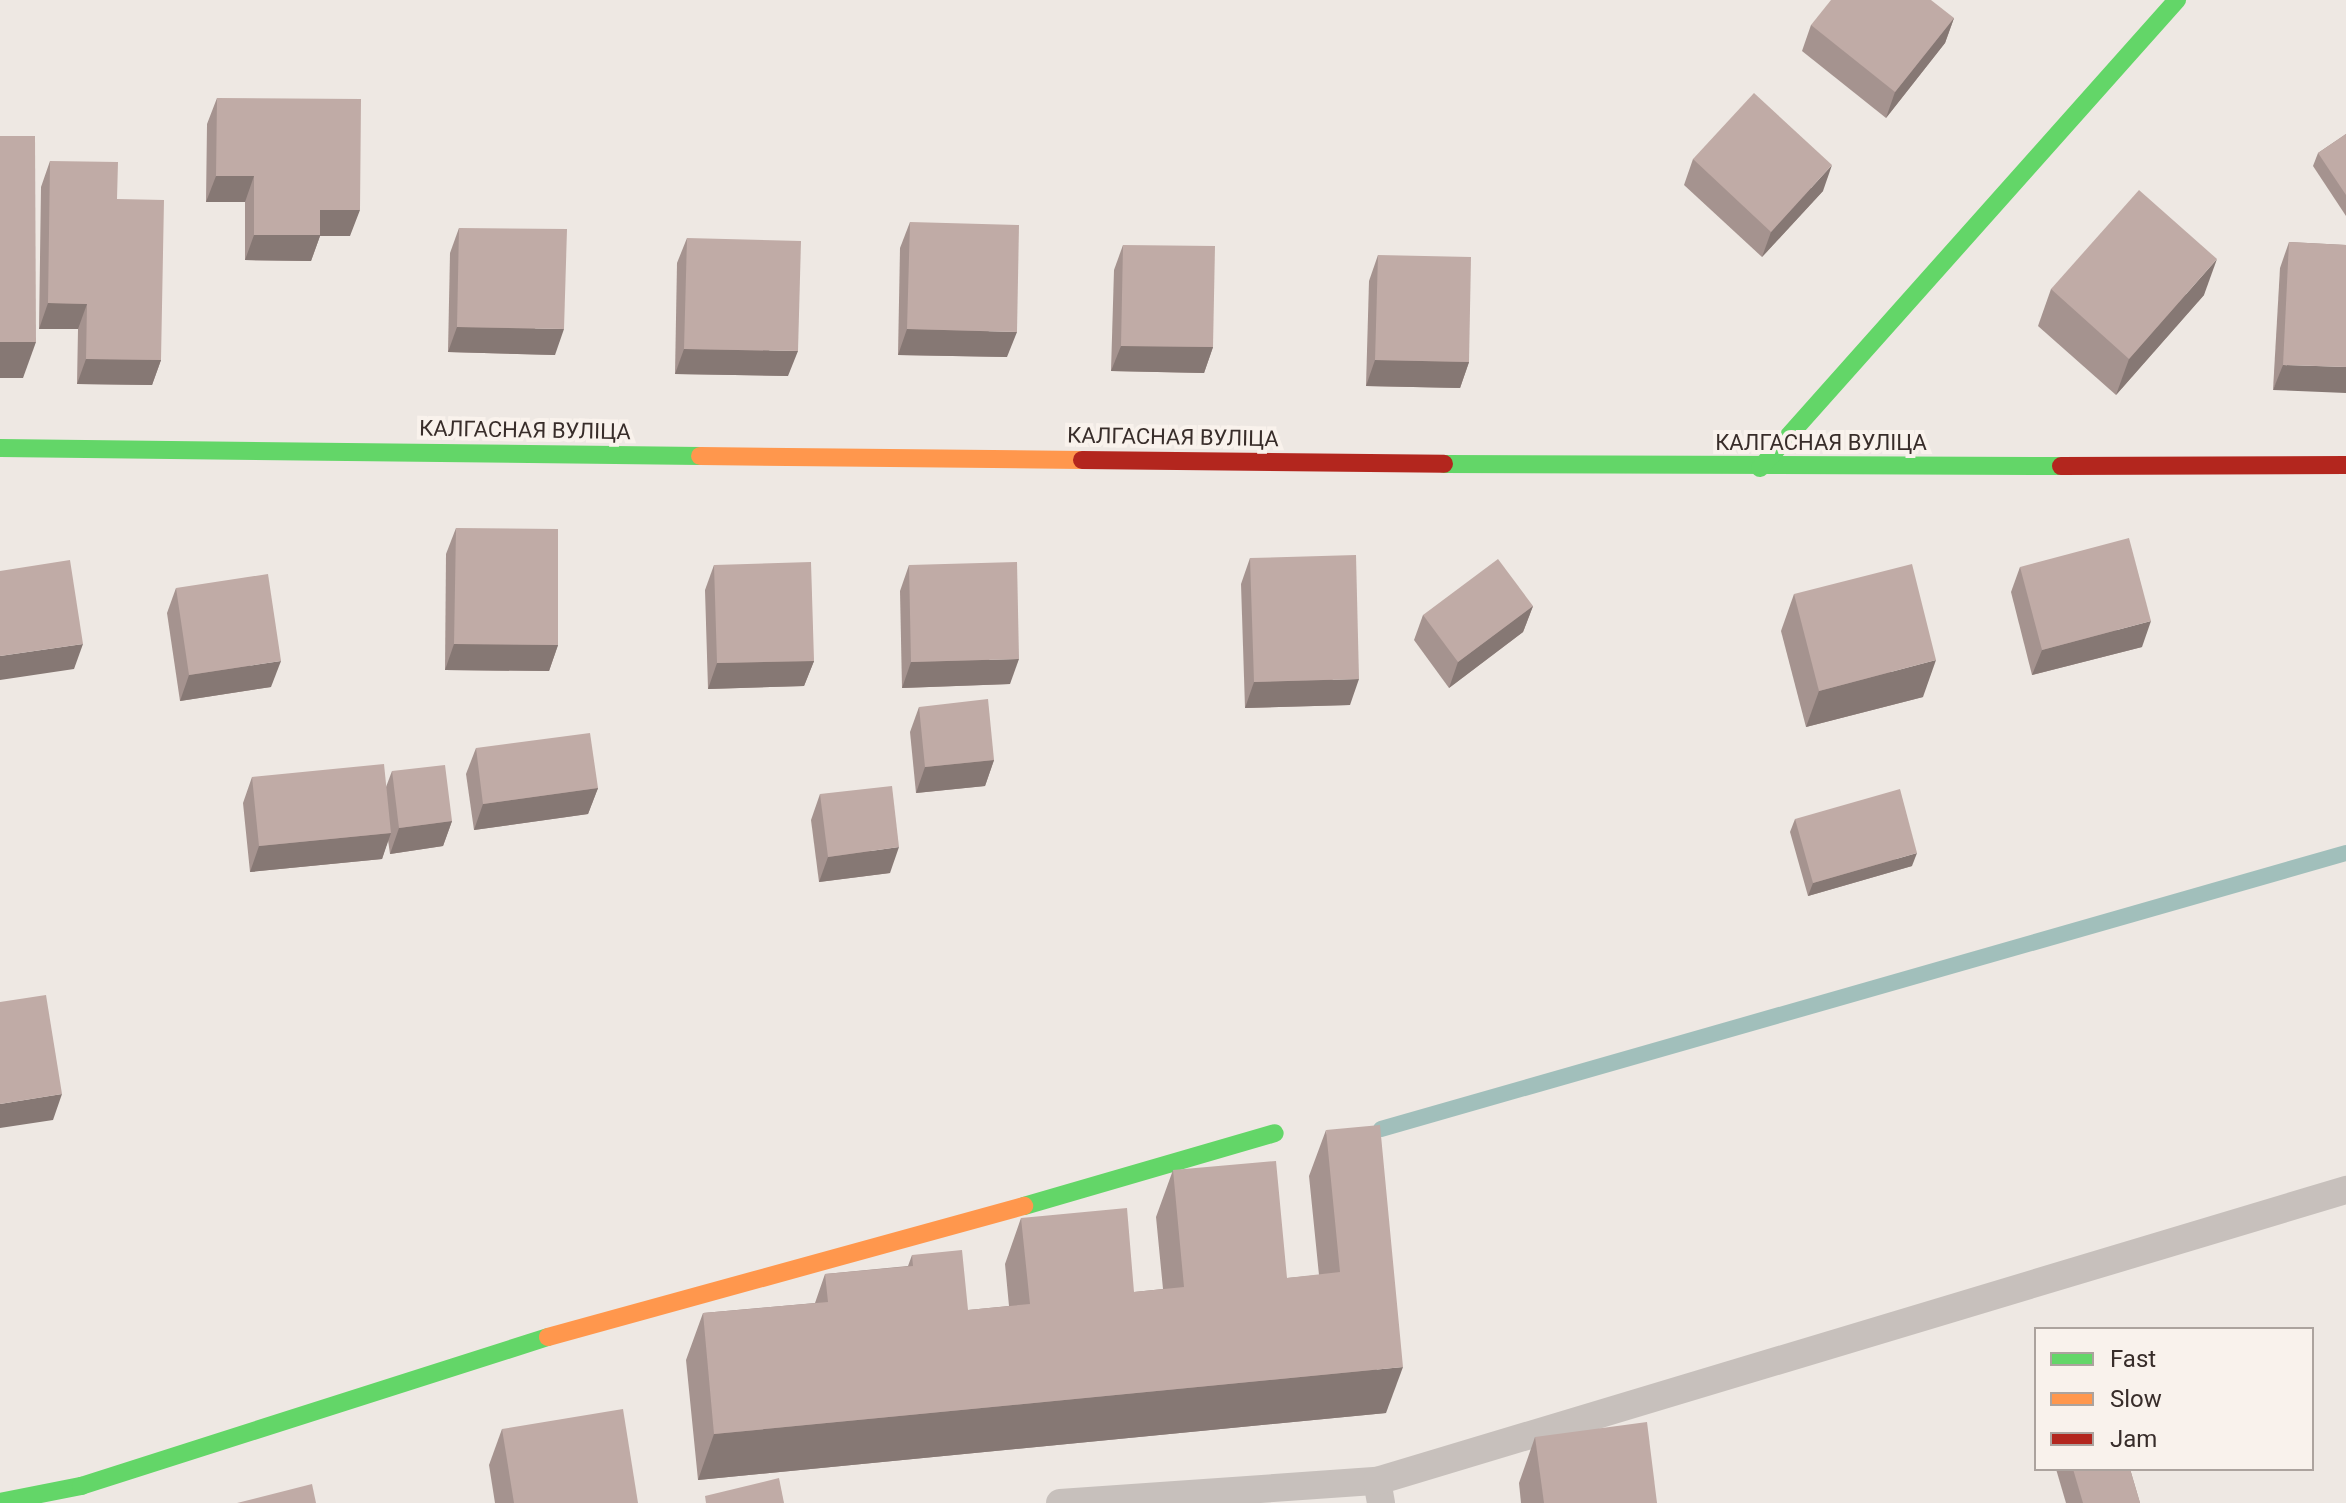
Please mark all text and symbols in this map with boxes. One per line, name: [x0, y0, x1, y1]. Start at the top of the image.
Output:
street label: КАЛГАСНАЯ ВУЛІЦА: [419, 415, 631, 445]
street label: КАЛГАСНАЯ ВУЛІЦА: [1067, 422, 1279, 452]
street label: КАЛГАСНАЯ ВУЛІЦА: [1715, 430, 1927, 456]
legend: [2034, 1327, 2314, 1471]
text: Fast: [2110, 1345, 2156, 1373]
text: Slow: [2110, 1385, 2162, 1413]
text: Jam: [2110, 1425, 2157, 1453]

